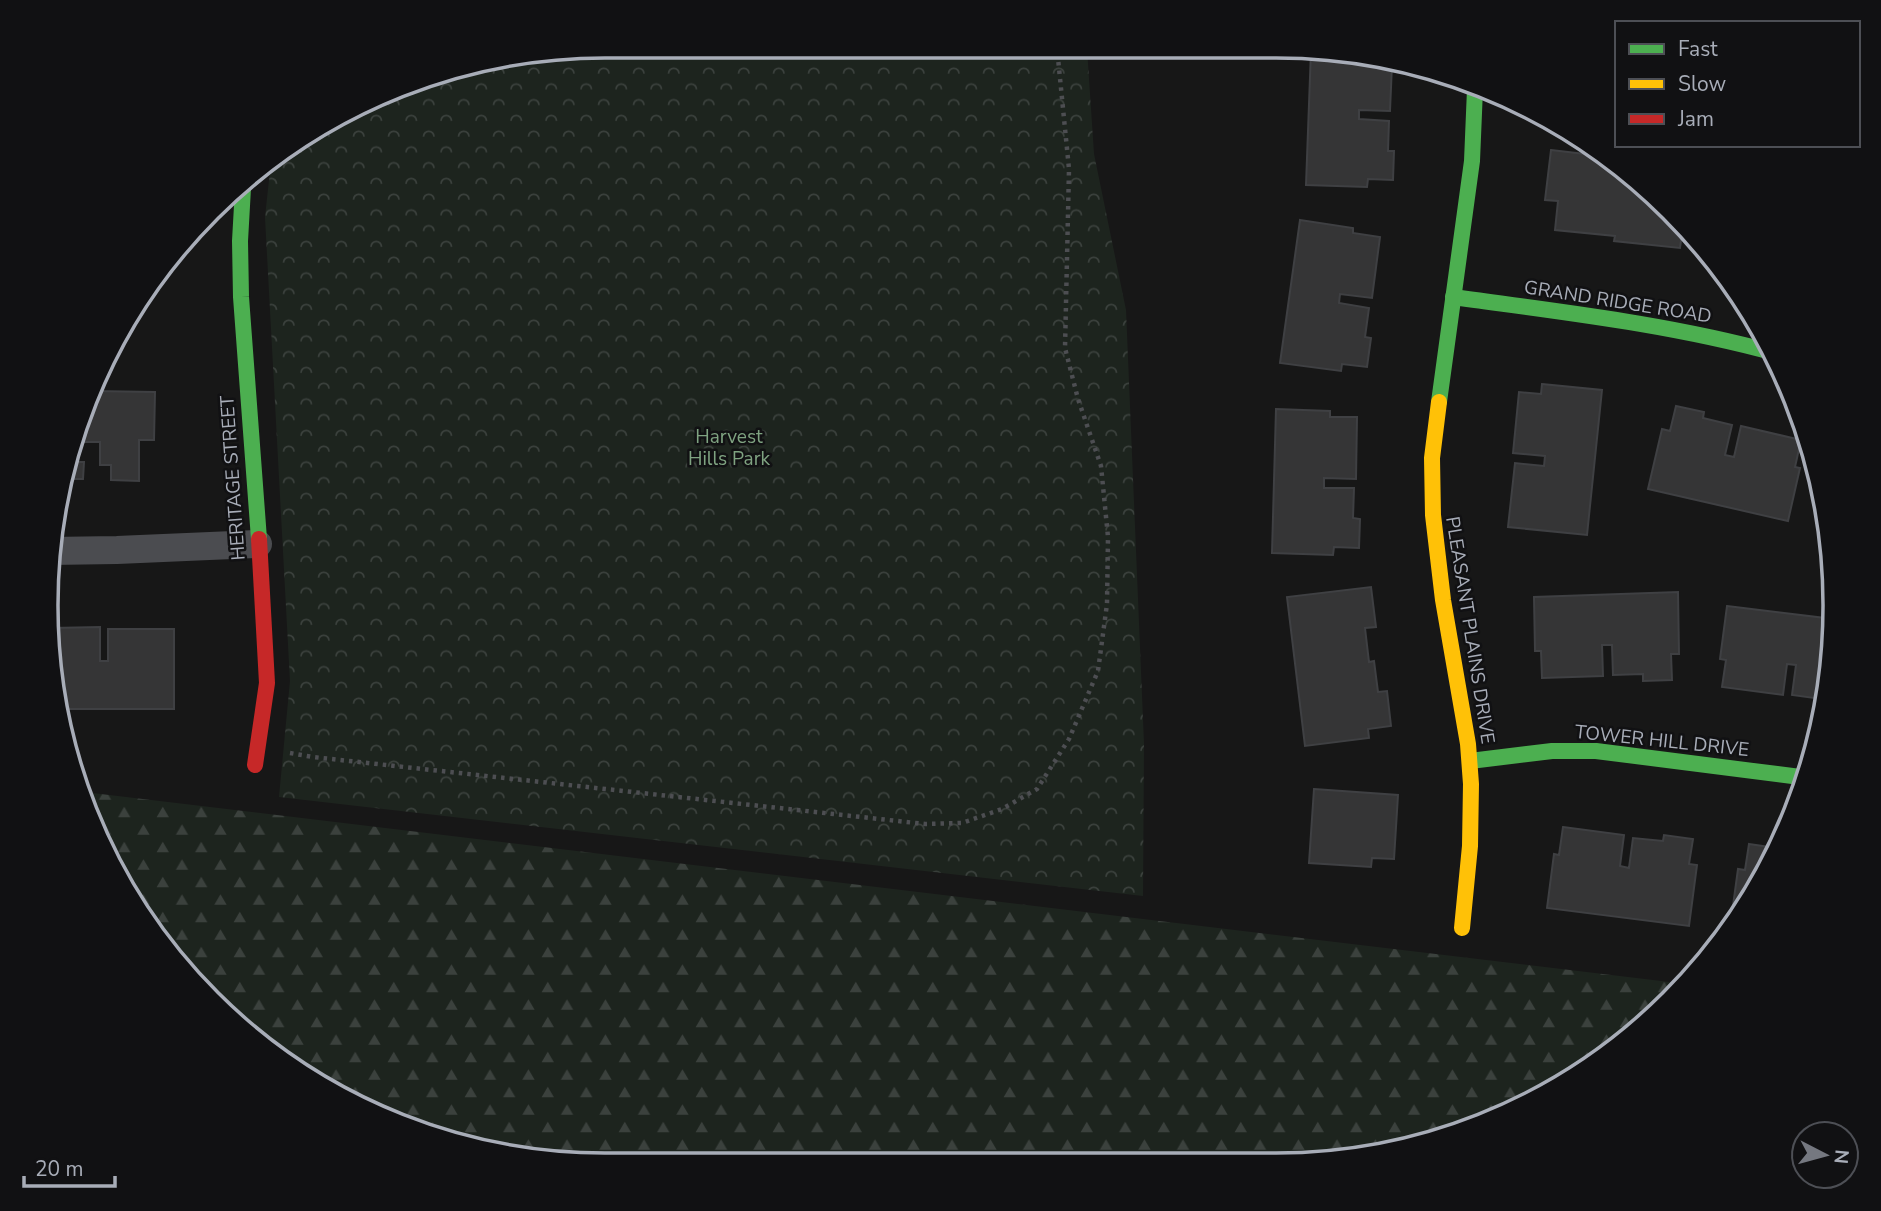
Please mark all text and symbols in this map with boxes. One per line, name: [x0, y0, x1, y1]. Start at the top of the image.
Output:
legend: [1615, 21, 1860, 147]
text: Fast: [1678, 35, 1718, 63]
text: Slow: [1678, 70, 1727, 98]
text: Jam: [1677, 105, 1714, 133]
street label: GRAND RIDGE ROAD: [1522, 274, 1713, 330]
street label: HERITAGE STREET: [214, 394, 252, 561]
park label: Harvest Hills Park: [688, 424, 770, 472]
street label: PLEASANT PLAINS DRIVE: [1439, 515, 1501, 746]
street label: TOWER HILL DRIVE: [1573, 719, 1750, 763]
north arrow: [1790, 1120, 1860, 1190]
scale bar: [24, 1144, 116, 1188]
text: N: [1827, 1148, 1855, 1165]
text: 20 m: [35, 1155, 84, 1183]

